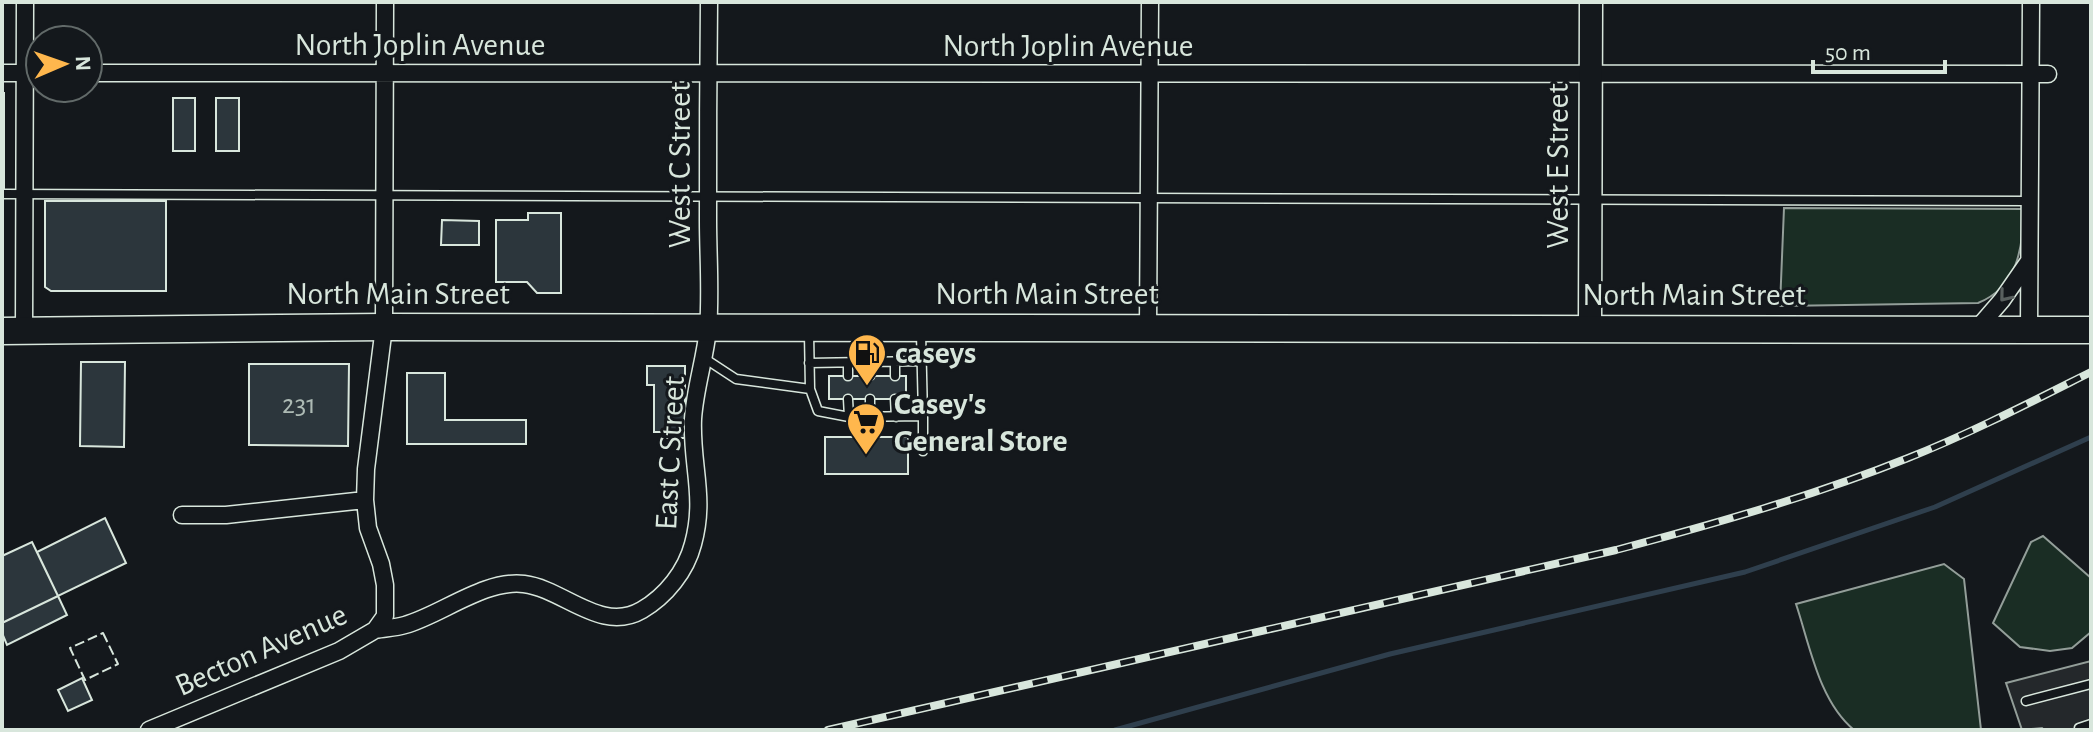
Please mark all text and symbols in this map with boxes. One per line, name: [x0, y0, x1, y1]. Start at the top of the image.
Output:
north arrow: [24, 24, 104, 104]
scale bar: [1813, 24, 1945, 74]
street label: North Joplin Avenue: [294, 29, 546, 61]
street label: North Joplin Avenue: [942, 30, 1194, 62]
text: 50 m: [1825, 41, 1871, 65]
text: N: [72, 55, 94, 71]
street label: West C Street: [664, 82, 696, 248]
street label: West E Street: [1542, 83, 1574, 249]
street label: North Main Street: [286, 278, 510, 310]
street label: North Main Street: [935, 278, 1159, 310]
street label: North Main Street: [1582, 279, 1806, 311]
one-way arrow: [2001, 287, 2015, 302]
fuel station icon: caseys: [846, 332, 888, 387]
place label: caseys: [895, 337, 976, 369]
street label: East C Street: [650, 375, 690, 531]
place label: Casey's General Store: [894, 388, 1068, 457]
house number: 231: [282, 391, 316, 419]
supermarket icon: Casey's General Store: [845, 401, 887, 456]
street label: Becton Avenue: [170, 598, 352, 702]

